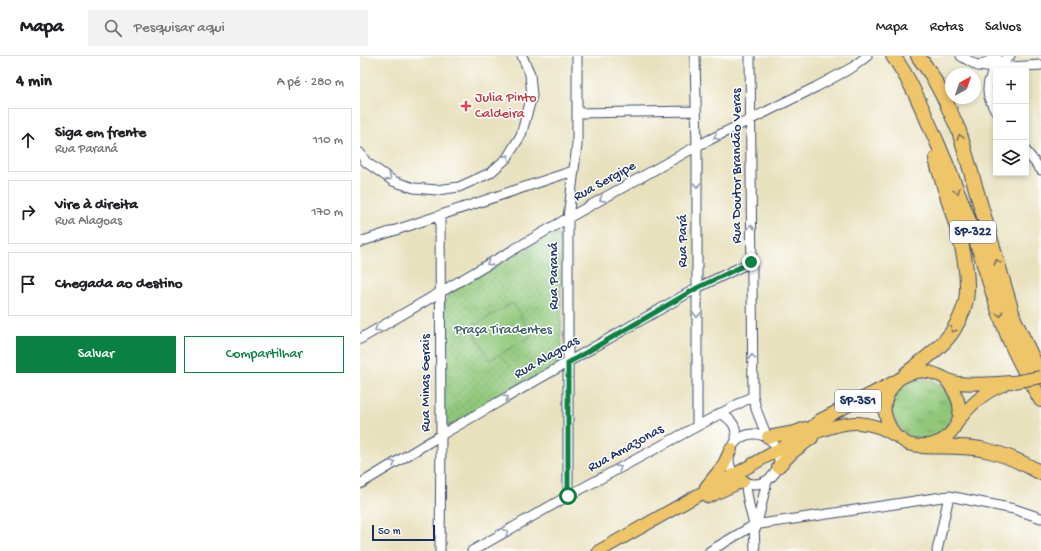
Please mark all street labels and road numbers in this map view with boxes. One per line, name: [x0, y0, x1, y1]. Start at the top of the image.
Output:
street label: Rua Doutor Brandão Veras: [729, 88, 746, 244]
street label: Rua Sergipe: [571, 158, 640, 206]
street label: Rua Pará: [675, 213, 692, 268]
road number: SP-322: [950, 221, 996, 243]
street label: Rua Paraná: [546, 241, 563, 310]
street label: Rua Alagoas: [511, 332, 583, 383]
street label: Rua Minas Gerais: [418, 333, 435, 432]
road number: SP-351: [835, 390, 881, 412]
street label: Rua Amazonas: [585, 421, 668, 477]

